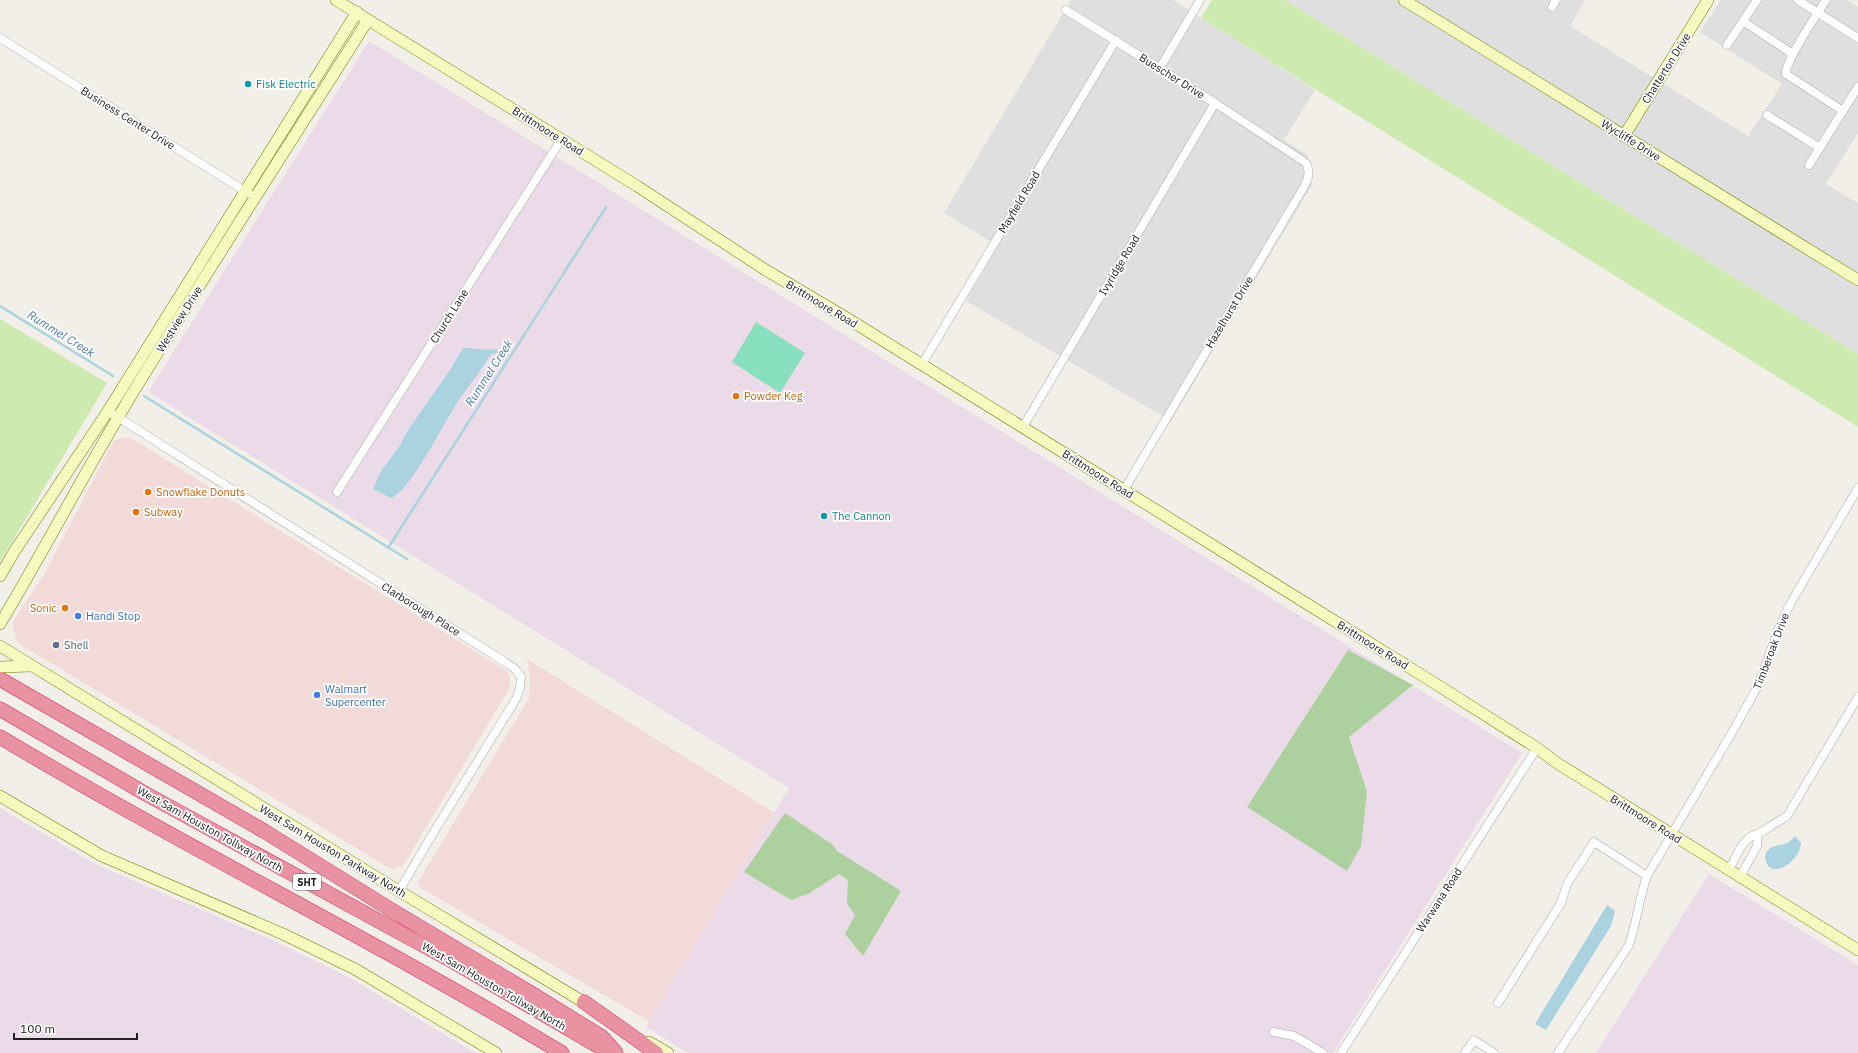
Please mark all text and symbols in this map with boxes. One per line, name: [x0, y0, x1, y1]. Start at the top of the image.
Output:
street label: Chatterton Drive: [1639, 30, 1693, 106]
street label: Buescher Drive: [1137, 50, 1207, 102]
place label: Fisk Electric: [256, 77, 316, 91]
marker: Fisk Electric: [243, 79, 253, 89]
street label: Business Center Drive: [78, 83, 178, 153]
street label: Brittmoore Road: [510, 103, 586, 159]
street label: Wycliffe Drive: [1599, 116, 1663, 164]
street label: Mayfield Road: [995, 168, 1043, 236]
street label: Ivyridge Road: [1095, 232, 1143, 298]
street label: Hazelhurst Drive: [1202, 273, 1256, 351]
street label: Brittmoore Road: [783, 277, 861, 331]
street label: Westview Drive: [153, 283, 205, 355]
street label: Church Lane: [427, 286, 471, 346]
water label: Rummel Creek: [25, 307, 98, 361]
water label: Rummel Creek: [461, 336, 516, 409]
place label: Powder Keg: [744, 389, 803, 403]
marker: Powder Keg: [731, 391, 741, 401]
street label: Brittmoore Road: [1060, 446, 1136, 502]
place label: Snowflake Donuts: [156, 485, 245, 499]
marker: Snowflake Donuts: [143, 487, 153, 497]
place label: Subway: [144, 505, 183, 519]
marker: Subway: [131, 507, 141, 517]
place label: The Cannon: [832, 509, 891, 523]
marker: The Cannon: [819, 511, 829, 521]
street label: Clarborough Place: [379, 579, 463, 639]
place label: Sonic: [30, 601, 57, 615]
marker: Sonic: [60, 603, 70, 613]
place label: Handi Stop: [86, 609, 140, 623]
marker: Handi Stop: [73, 611, 83, 621]
street label: Timberoak Drive: [1750, 611, 1792, 691]
street label: Brittmoore Road: [1335, 617, 1411, 673]
place label: Shell: [64, 638, 89, 652]
marker: Shell: [51, 640, 61, 650]
place label: Walmart Supercenter: [325, 682, 386, 709]
marker: Walmart Supercenter: [312, 690, 322, 700]
street label: West Sam Houston Tollway North: [135, 783, 285, 875]
street label: Brittmoore Road: [1608, 791, 1684, 847]
street label: West Sam Houston Parkway North: [257, 802, 409, 900]
street label: Warwana Road: [1413, 865, 1465, 935]
road number: SHT: [293, 874, 321, 890]
street label: West Sam Houston Tollway North: [419, 939, 569, 1033]
scale bar: [14, 1015, 137, 1041]
text: 100 m: [20, 1021, 55, 1036]

